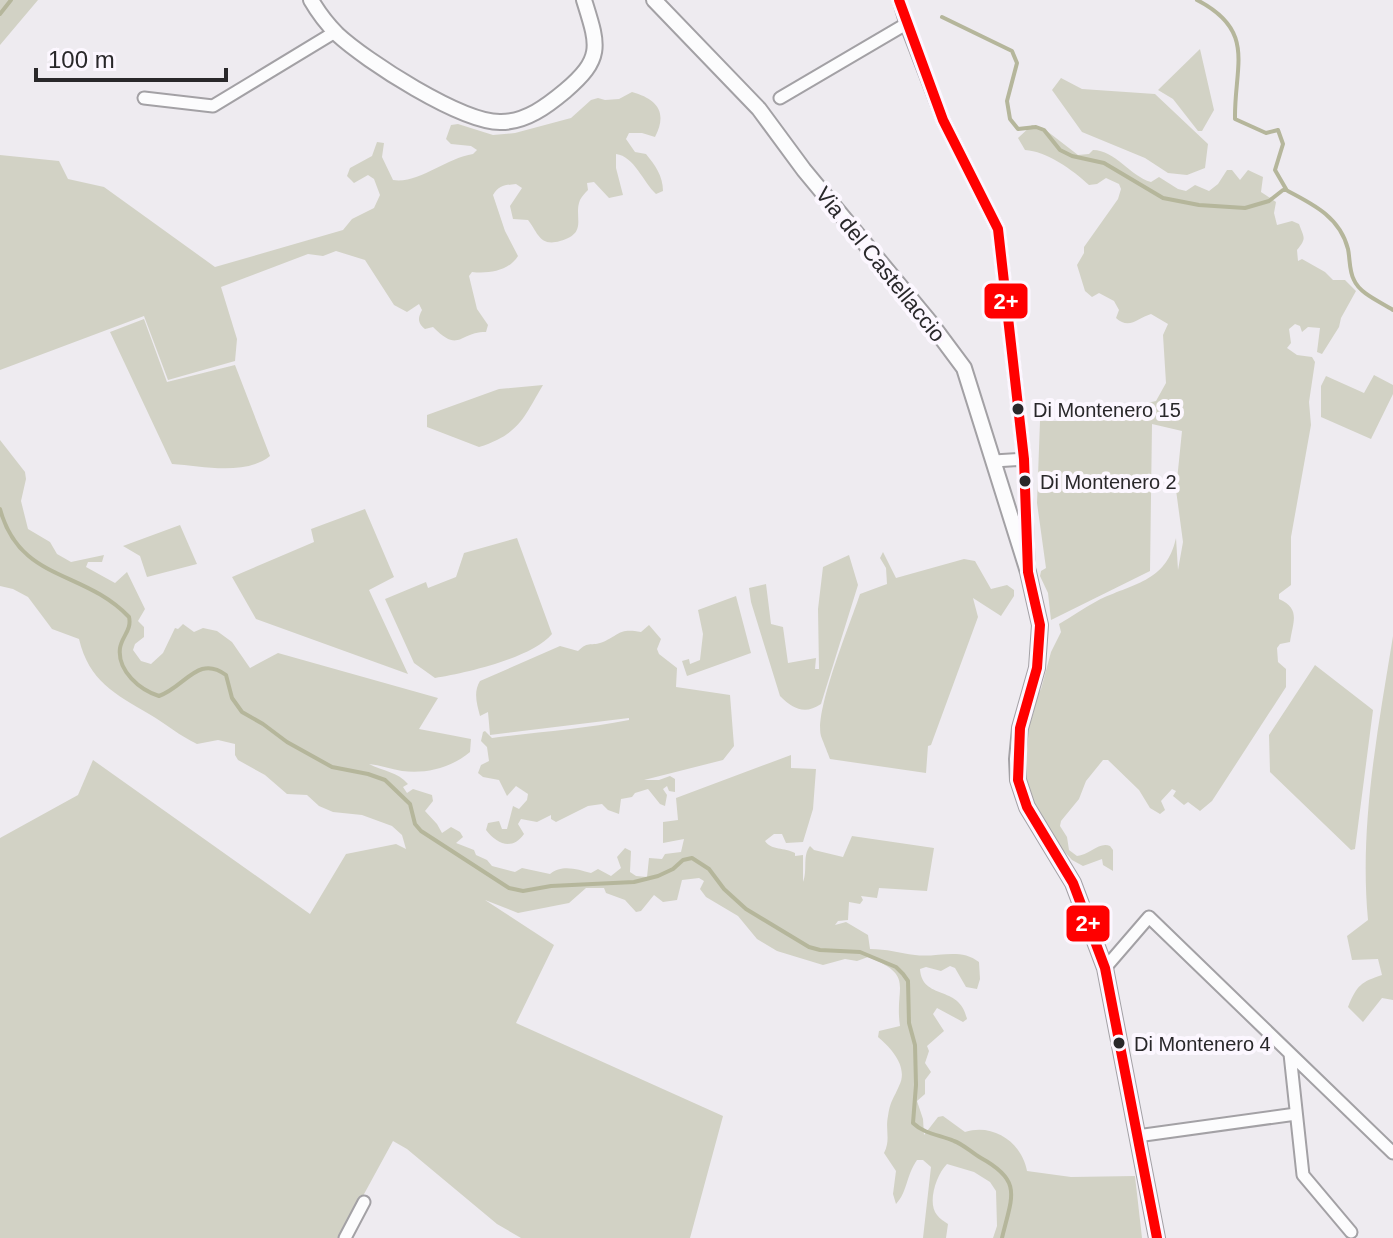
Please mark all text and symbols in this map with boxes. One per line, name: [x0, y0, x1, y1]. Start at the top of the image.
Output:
scale bar: [36, 32, 226, 82]
text: 100 m: [48, 46, 115, 73]
street label: Via del Castellaccio: [811, 182, 951, 347]
line badge: 2+: [983, 282, 1029, 320]
text: 2+: [993, 289, 1019, 314]
place label: Di Montenero 15: [1033, 399, 1181, 421]
marker: Di Montenero 15: [1010, 401, 1026, 417]
place label: Di Montenero 2: [1040, 471, 1177, 493]
marker: Di Montenero 2: [1017, 473, 1033, 489]
line badge: 2+: [1065, 904, 1111, 943]
text: 2+: [1075, 911, 1101, 936]
place label: Di Montenero 4: [1134, 1033, 1271, 1055]
marker: Di Montenero 4: [1111, 1035, 1127, 1051]

